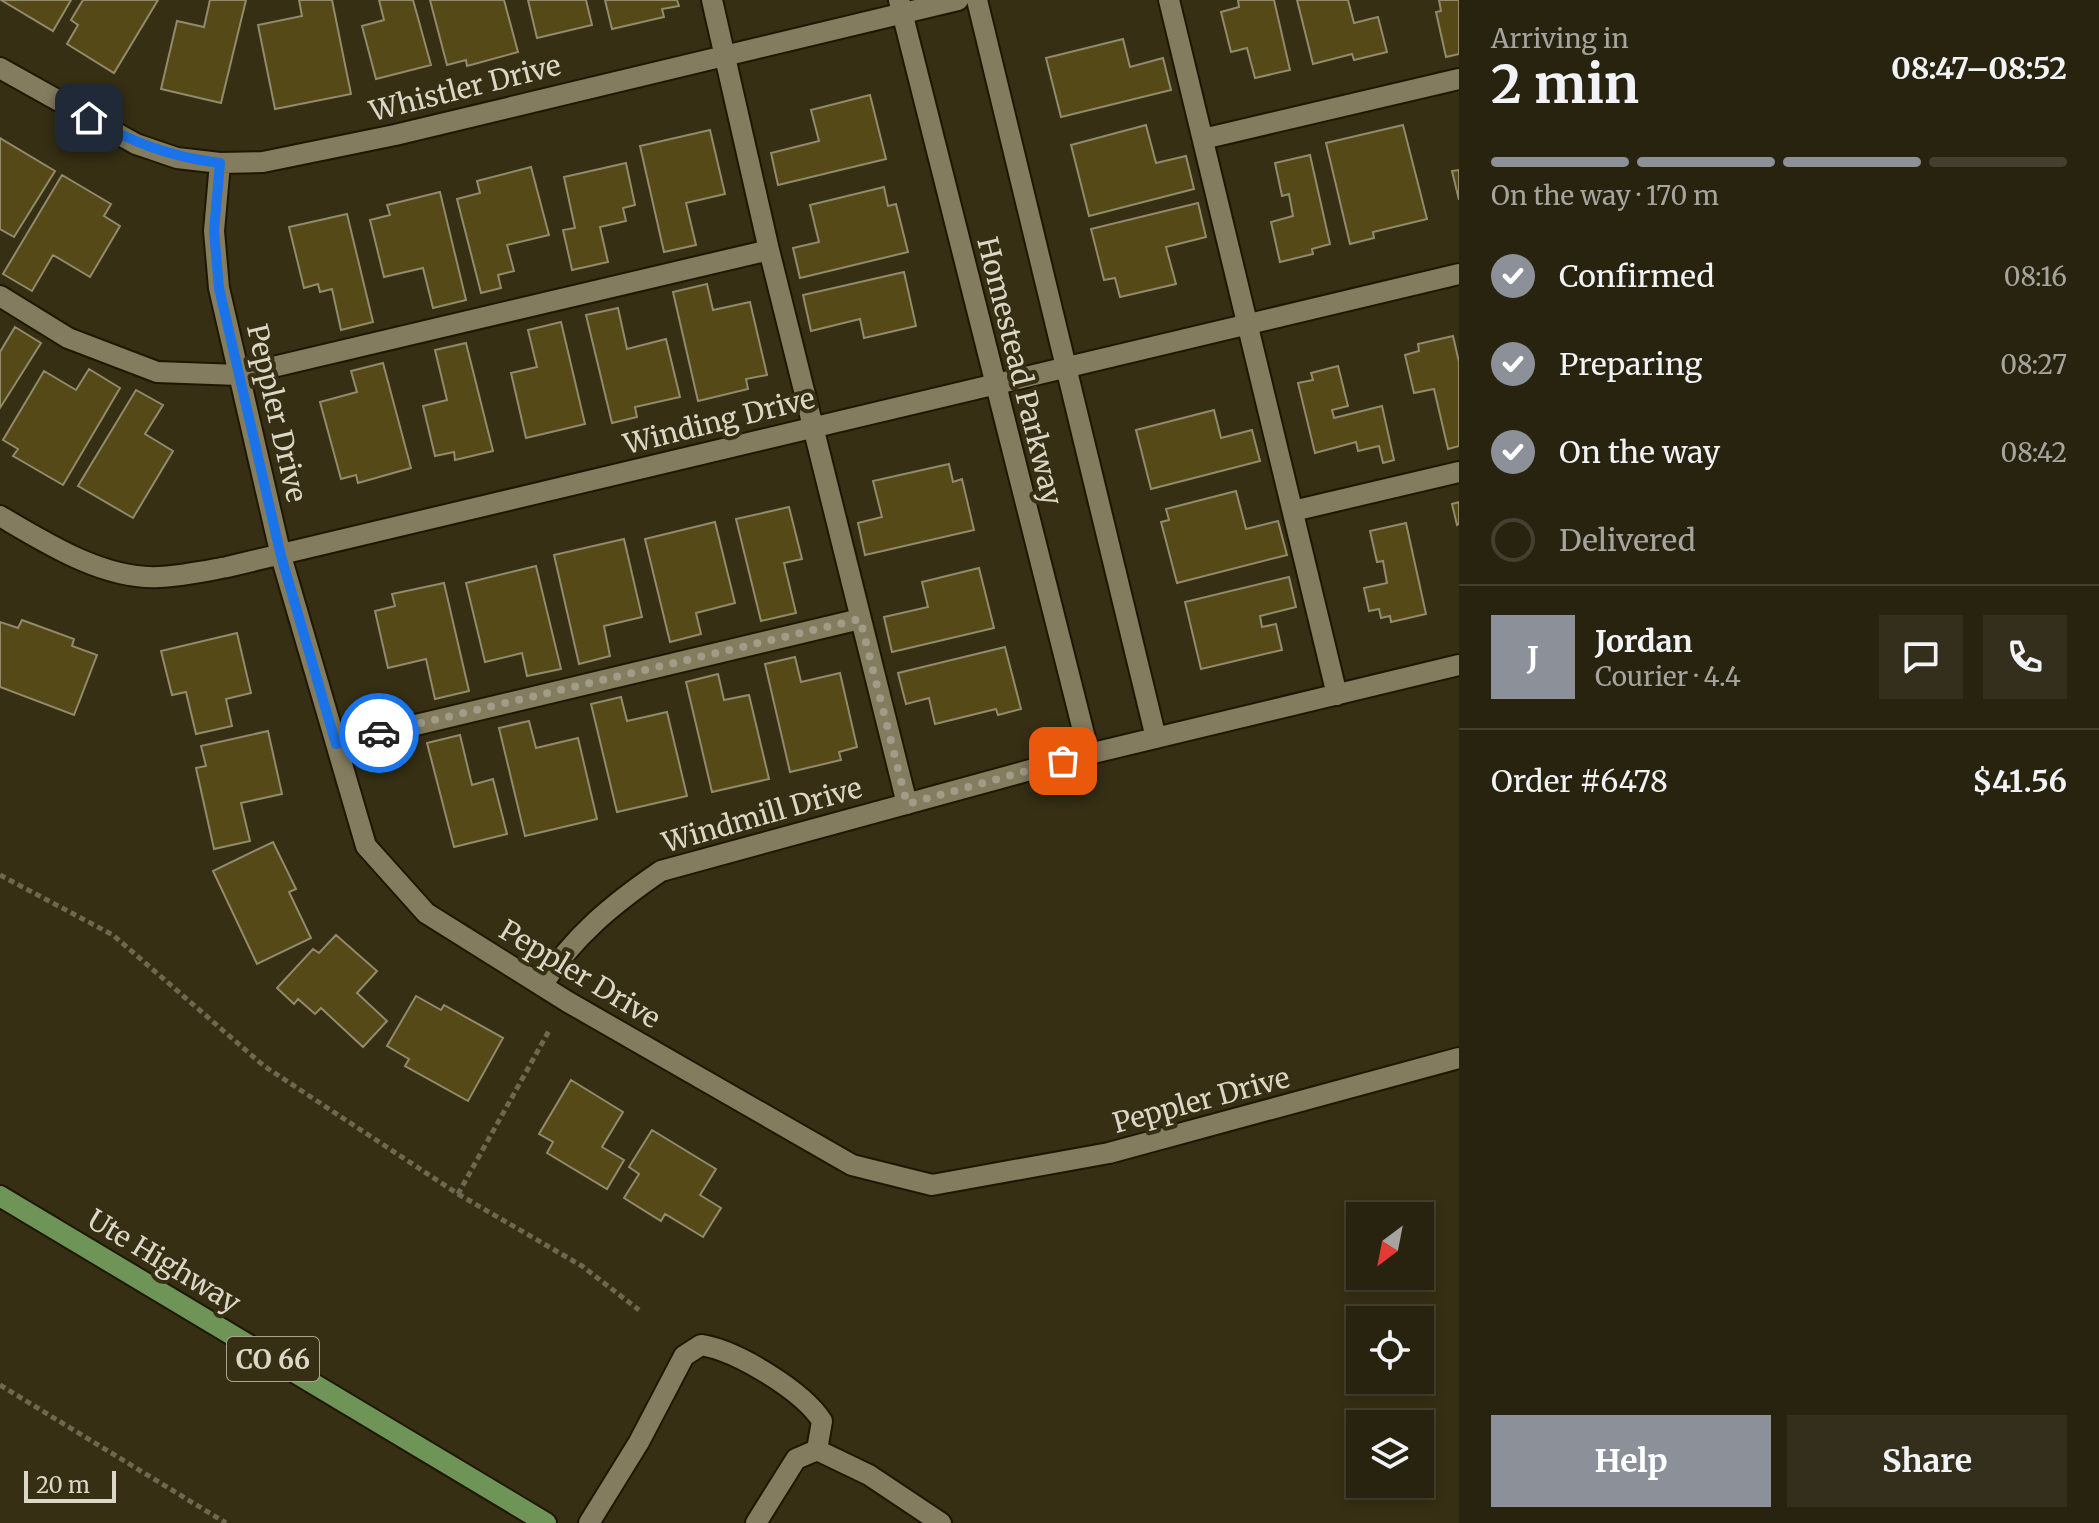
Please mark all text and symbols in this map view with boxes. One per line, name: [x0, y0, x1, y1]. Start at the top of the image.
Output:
text: Arriving in: [1491, 22, 1629, 55]
street label: Whistler Drive: [365, 47, 564, 129]
text: 08:47–08:52: [1891, 49, 2067, 87]
text: 2 min: [1491, 52, 1639, 117]
pin: [55, 84, 123, 152]
icon: home: [67, 96, 111, 140]
text: On the way · 170 m: [1491, 179, 1719, 212]
street label: Homestead Parkway: [969, 233, 1071, 509]
icon: check: [1491, 254, 1535, 298]
text: Confirmed: [1559, 257, 1714, 295]
text: 08:16: [2004, 260, 2067, 293]
street label: Peppler Drive: [239, 321, 315, 505]
icon: check: [1491, 342, 1535, 386]
text: Preparing: [1559, 345, 1702, 383]
text: 08:27: [2000, 348, 2067, 381]
street label: Winding Drive: [619, 380, 818, 462]
icon: check: [1491, 430, 1535, 474]
text: On the way: [1559, 433, 1720, 471]
text: 08:42: [2000, 436, 2067, 469]
text: Delivered: [1559, 521, 1696, 559]
button: chat: [1879, 615, 1963, 699]
button: phone: [1983, 615, 2067, 699]
text: Jordan: [1595, 622, 1693, 660]
text: J: [1527, 638, 1539, 676]
text: Courier · 4.4: [1595, 660, 1741, 693]
courier: [339, 693, 419, 773]
icon: car: [357, 711, 401, 755]
pin: [1029, 727, 1097, 795]
icon: bag: [1041, 739, 1085, 783]
text: Order #6478: [1491, 762, 1668, 800]
text: $41.56: [1972, 762, 2067, 800]
street label: Windmill Drive: [657, 769, 866, 861]
street label: Peppler Drive: [493, 912, 667, 1036]
street label: Peppler Drive: [1109, 1059, 1293, 1141]
street label: Ute Highway: [81, 1201, 248, 1321]
north arrow: [1346, 1202, 1434, 1290]
map controls: [1346, 1202, 1434, 1498]
button: locate: [1346, 1306, 1434, 1394]
road number: CO 66: [227, 1337, 319, 1381]
button: layers: [1346, 1410, 1434, 1498]
button: Help: [1491, 1415, 1771, 1507]
button: Share: [1787, 1415, 2067, 1507]
scale bar: [24, 1467, 116, 1503]
text: 20 m: [36, 1471, 90, 1499]

